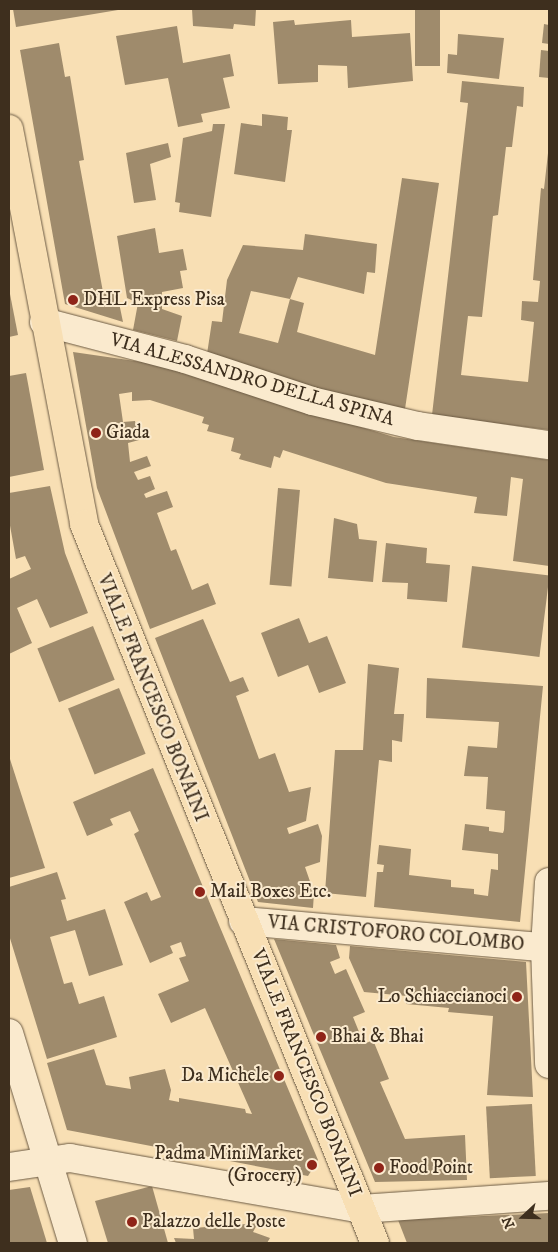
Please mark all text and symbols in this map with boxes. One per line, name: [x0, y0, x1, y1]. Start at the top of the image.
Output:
place label: DHL Express Pisa: [83, 289, 225, 311]
marker: DHL Express Pisa: [67, 294, 79, 306]
street label: VIA ALESSANDRO DELLA SPINA: [107, 328, 397, 432]
place label: Giada: [106, 422, 150, 444]
marker: Giada: [90, 427, 102, 439]
street label: VIALE FRANCESCO BONAINI: [92, 571, 212, 825]
place label: Mail Boxes Etc.: [210, 881, 331, 903]
marker: Mail Boxes Etc.: [194, 886, 206, 898]
street label: VIA CRISTOFORO COLOMBO: [267, 911, 525, 957]
street label: VIALE FRANCESCO BONAINI: [246, 946, 366, 1200]
place label: Lo Schiaccianoci: [377, 986, 507, 1008]
marker: Lo Schiaccianoci: [511, 991, 523, 1003]
place label: Bhai & Bhai: [331, 1026, 424, 1048]
marker: Bhai & Bhai: [315, 1031, 327, 1043]
place label: Da Michele: [181, 1065, 269, 1087]
marker: Da Michele: [273, 1070, 285, 1082]
place label: Padma MiniMarket (Grocery): [154, 1143, 302, 1187]
place label: Food Point: [389, 1157, 473, 1179]
marker: Padma MiniMarket (Grocery): [306, 1159, 318, 1171]
marker: Food Point: [373, 1162, 385, 1174]
north arrow: [498, 1192, 548, 1242]
place label: Palazzo delle Poste: [142, 1211, 286, 1233]
text: N: [499, 1214, 519, 1231]
marker: Palazzo delle Poste: [126, 1216, 138, 1228]

